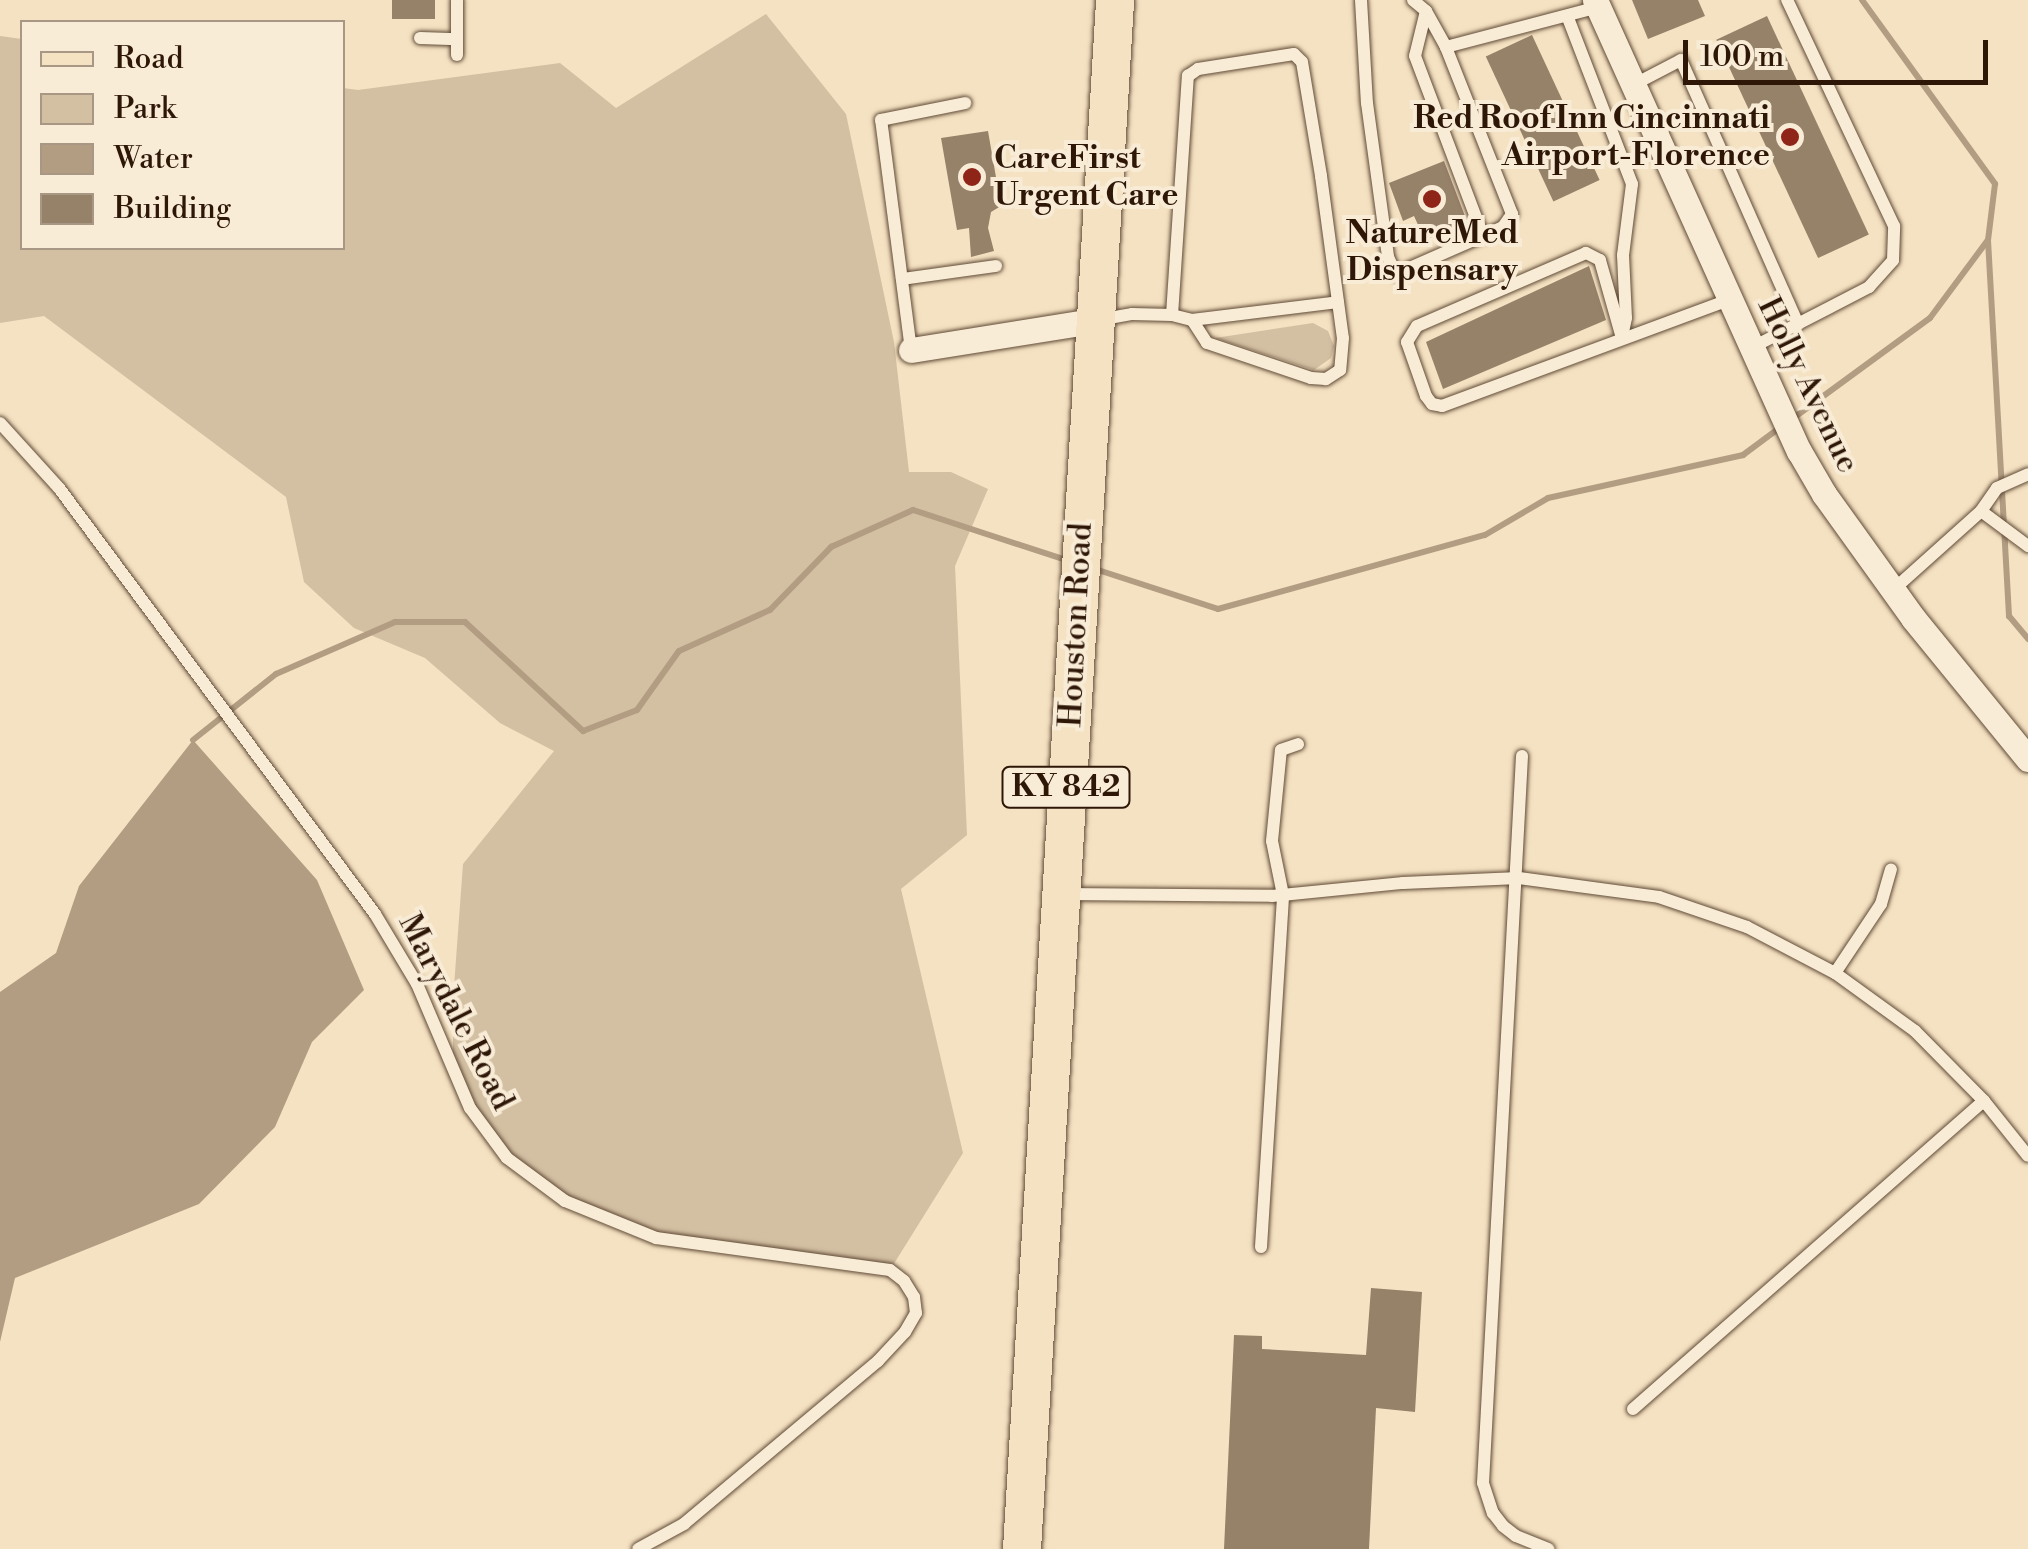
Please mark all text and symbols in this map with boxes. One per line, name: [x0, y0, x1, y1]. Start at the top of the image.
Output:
legend: [20, 20, 345, 250]
scale bar: [1688, 20, 1993, 82]
text: 100 m: [1700, 38, 1784, 76]
text: Road: [114, 40, 184, 78]
text: Park: [114, 90, 176, 128]
place label: Red Roof Inn Cincinnati Airport-Florence: [1413, 100, 1770, 175]
marker: Red Roof Inn Cincinnati Airport-Florence: [1779, 126, 1801, 148]
text: Water: [114, 140, 193, 178]
place label: CareFirst Urgent Care: [994, 140, 1178, 215]
marker: CareFirst Urgent Care: [959, 164, 985, 190]
marker: NatureMed Dispensary: [1421, 188, 1443, 210]
text: Building: [114, 190, 231, 228]
place label: NatureMed Dispensary: [1345, 215, 1519, 290]
street label: Holly Avenue: [1749, 291, 1867, 479]
street label: Houston Road: [1051, 522, 1101, 728]
road number: KY 842: [1001, 762, 1131, 812]
street label: Marydale Road: [390, 907, 522, 1117]

